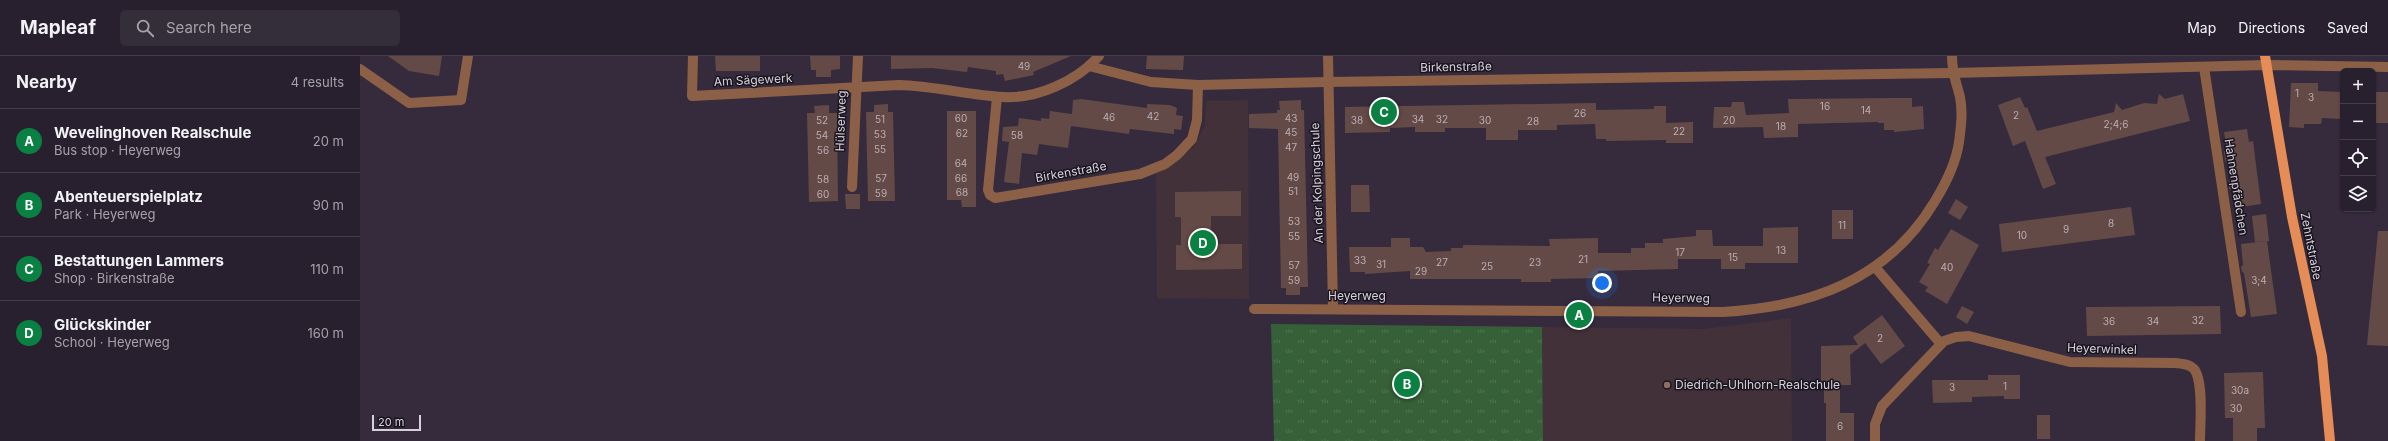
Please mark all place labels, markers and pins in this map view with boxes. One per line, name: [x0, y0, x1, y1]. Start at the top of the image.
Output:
pin: C: [1371, 97, 1397, 127]
pin: D: [1190, 228, 1216, 258]
pin: A: [1566, 300, 1592, 330]
pin: B: [1394, 369, 1420, 399]
place label: Diedrich-Uhlhorn-Realschule: [1675, 377, 1840, 392]
marker: Diedrich-Uhlhorn-Realschule: [1662, 380, 1672, 390]

